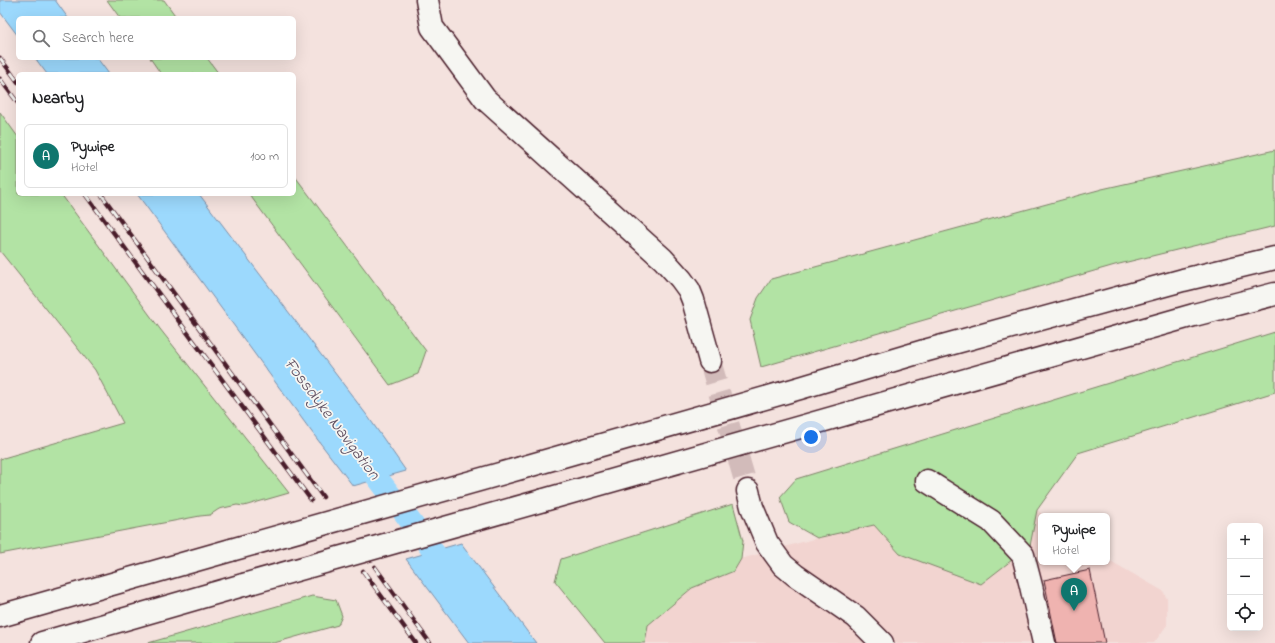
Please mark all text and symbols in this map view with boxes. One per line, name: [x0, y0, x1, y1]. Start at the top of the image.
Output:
search box: [16, 16, 296, 60]
icon: search: [30, 27, 52, 49]
text: Search here: [62, 27, 134, 49]
text: Nearby: [32, 86, 84, 111]
text: Pywipe: [71, 136, 115, 158]
text: A: [42, 147, 50, 166]
text: 100 m: [250, 147, 279, 166]
text: Hotel: [71, 158, 98, 177]
water label: Fossdyke Navigation: [277, 353, 386, 486]
your location: [801, 427, 821, 447]
popup: [1038, 513, 1110, 565]
text: Pywipe: [1052, 519, 1096, 541]
map controls: [1227, 523, 1263, 631]
button: +: [1227, 523, 1263, 559]
text: Hotel: [1052, 541, 1079, 560]
button: −: [1227, 559, 1263, 595]
pin: A: [1061, 578, 1087, 611]
button: locate: [1227, 595, 1263, 631]

